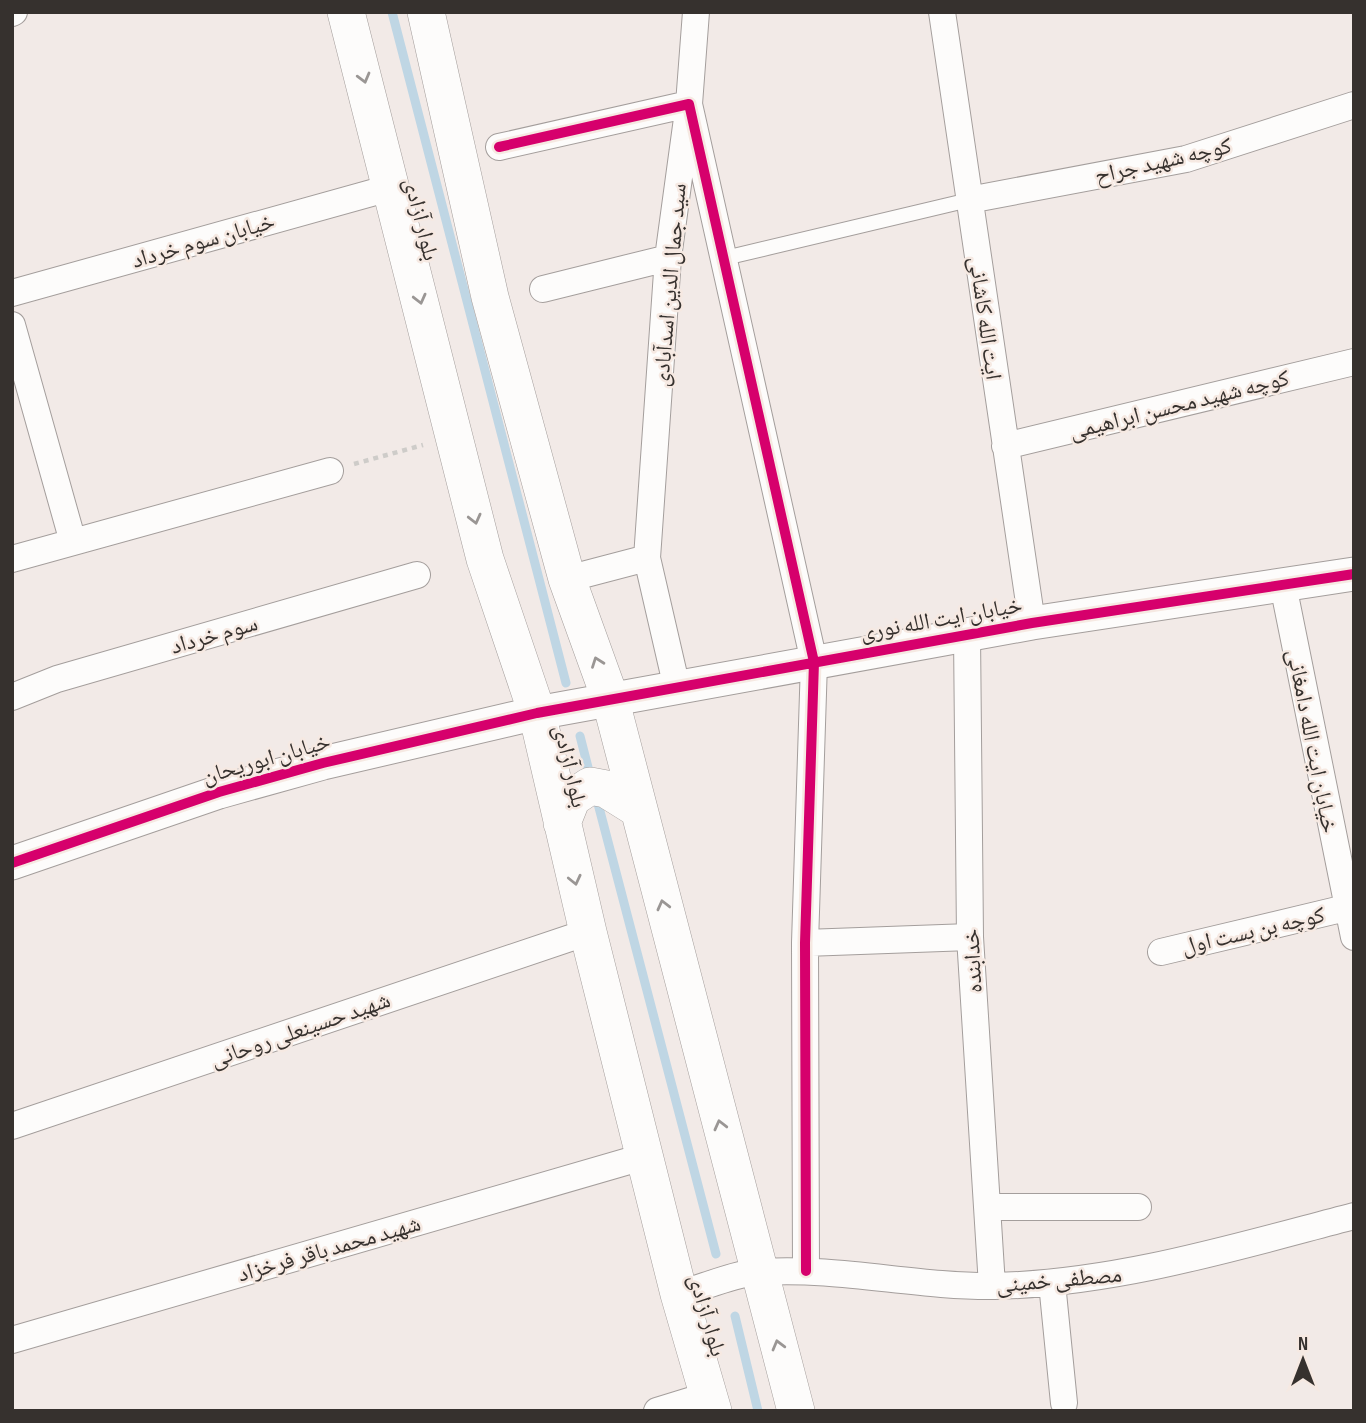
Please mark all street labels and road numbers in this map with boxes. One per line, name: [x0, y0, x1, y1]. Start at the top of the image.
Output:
street label: کوچه شهید جراح: [1092, 132, 1235, 190]
street label: بلوار آزادی: [397, 175, 445, 264]
street label: سید جمال الدین اسدآبادی: [647, 182, 693, 388]
street label: خیابان سوم خرداد: [129, 207, 278, 276]
street label: ایت الله کاشانی: [962, 255, 1008, 382]
street label: کوچه شهید محسن ابراهیمی: [1066, 364, 1293, 446]
street label: خیابان ایت الله نوری: [858, 591, 1024, 647]
street label: سوم خرداد: [168, 609, 261, 662]
street label: خیابان ایت الله دامغانی: [1280, 647, 1344, 836]
street label: بلوار آزادی: [547, 722, 593, 810]
street label: خیابان ابوریحان: [199, 727, 334, 791]
street label: کوچه بن بست اول: [1179, 901, 1328, 961]
street label: خدابنده: [957, 928, 989, 994]
street label: شهید حسینعلی روحانی: [207, 986, 394, 1074]
street label: شهید محمد باقر فرخزاد: [234, 1209, 424, 1288]
street label: مصطفی خمینی: [995, 1261, 1123, 1299]
street label: بلوار آزادی: [682, 1271, 732, 1360]

